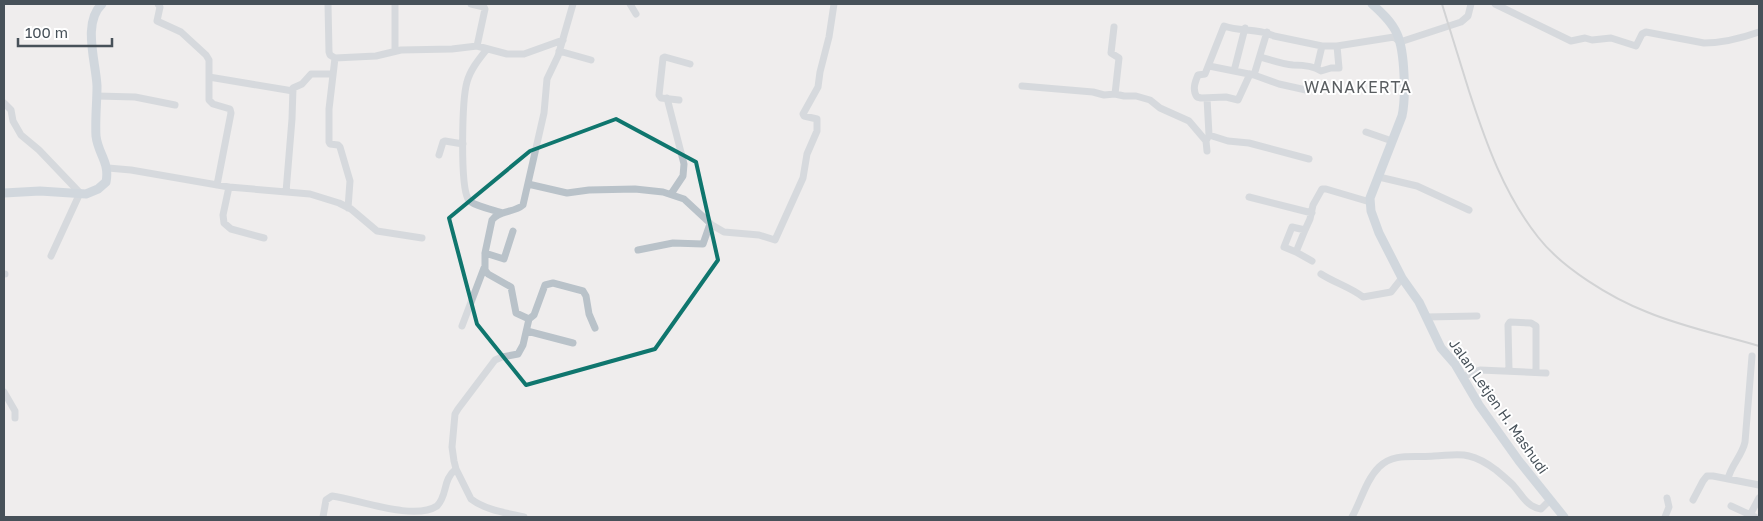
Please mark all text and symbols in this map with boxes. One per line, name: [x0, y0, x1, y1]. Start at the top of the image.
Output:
scale bar: [18, 15, 111, 47]
text: 100 m: [25, 23, 68, 41]
district label: WANAKERTA: [1304, 77, 1412, 97]
street label: Jalan Letjen H. Mashudi: [1446, 335, 1552, 477]

